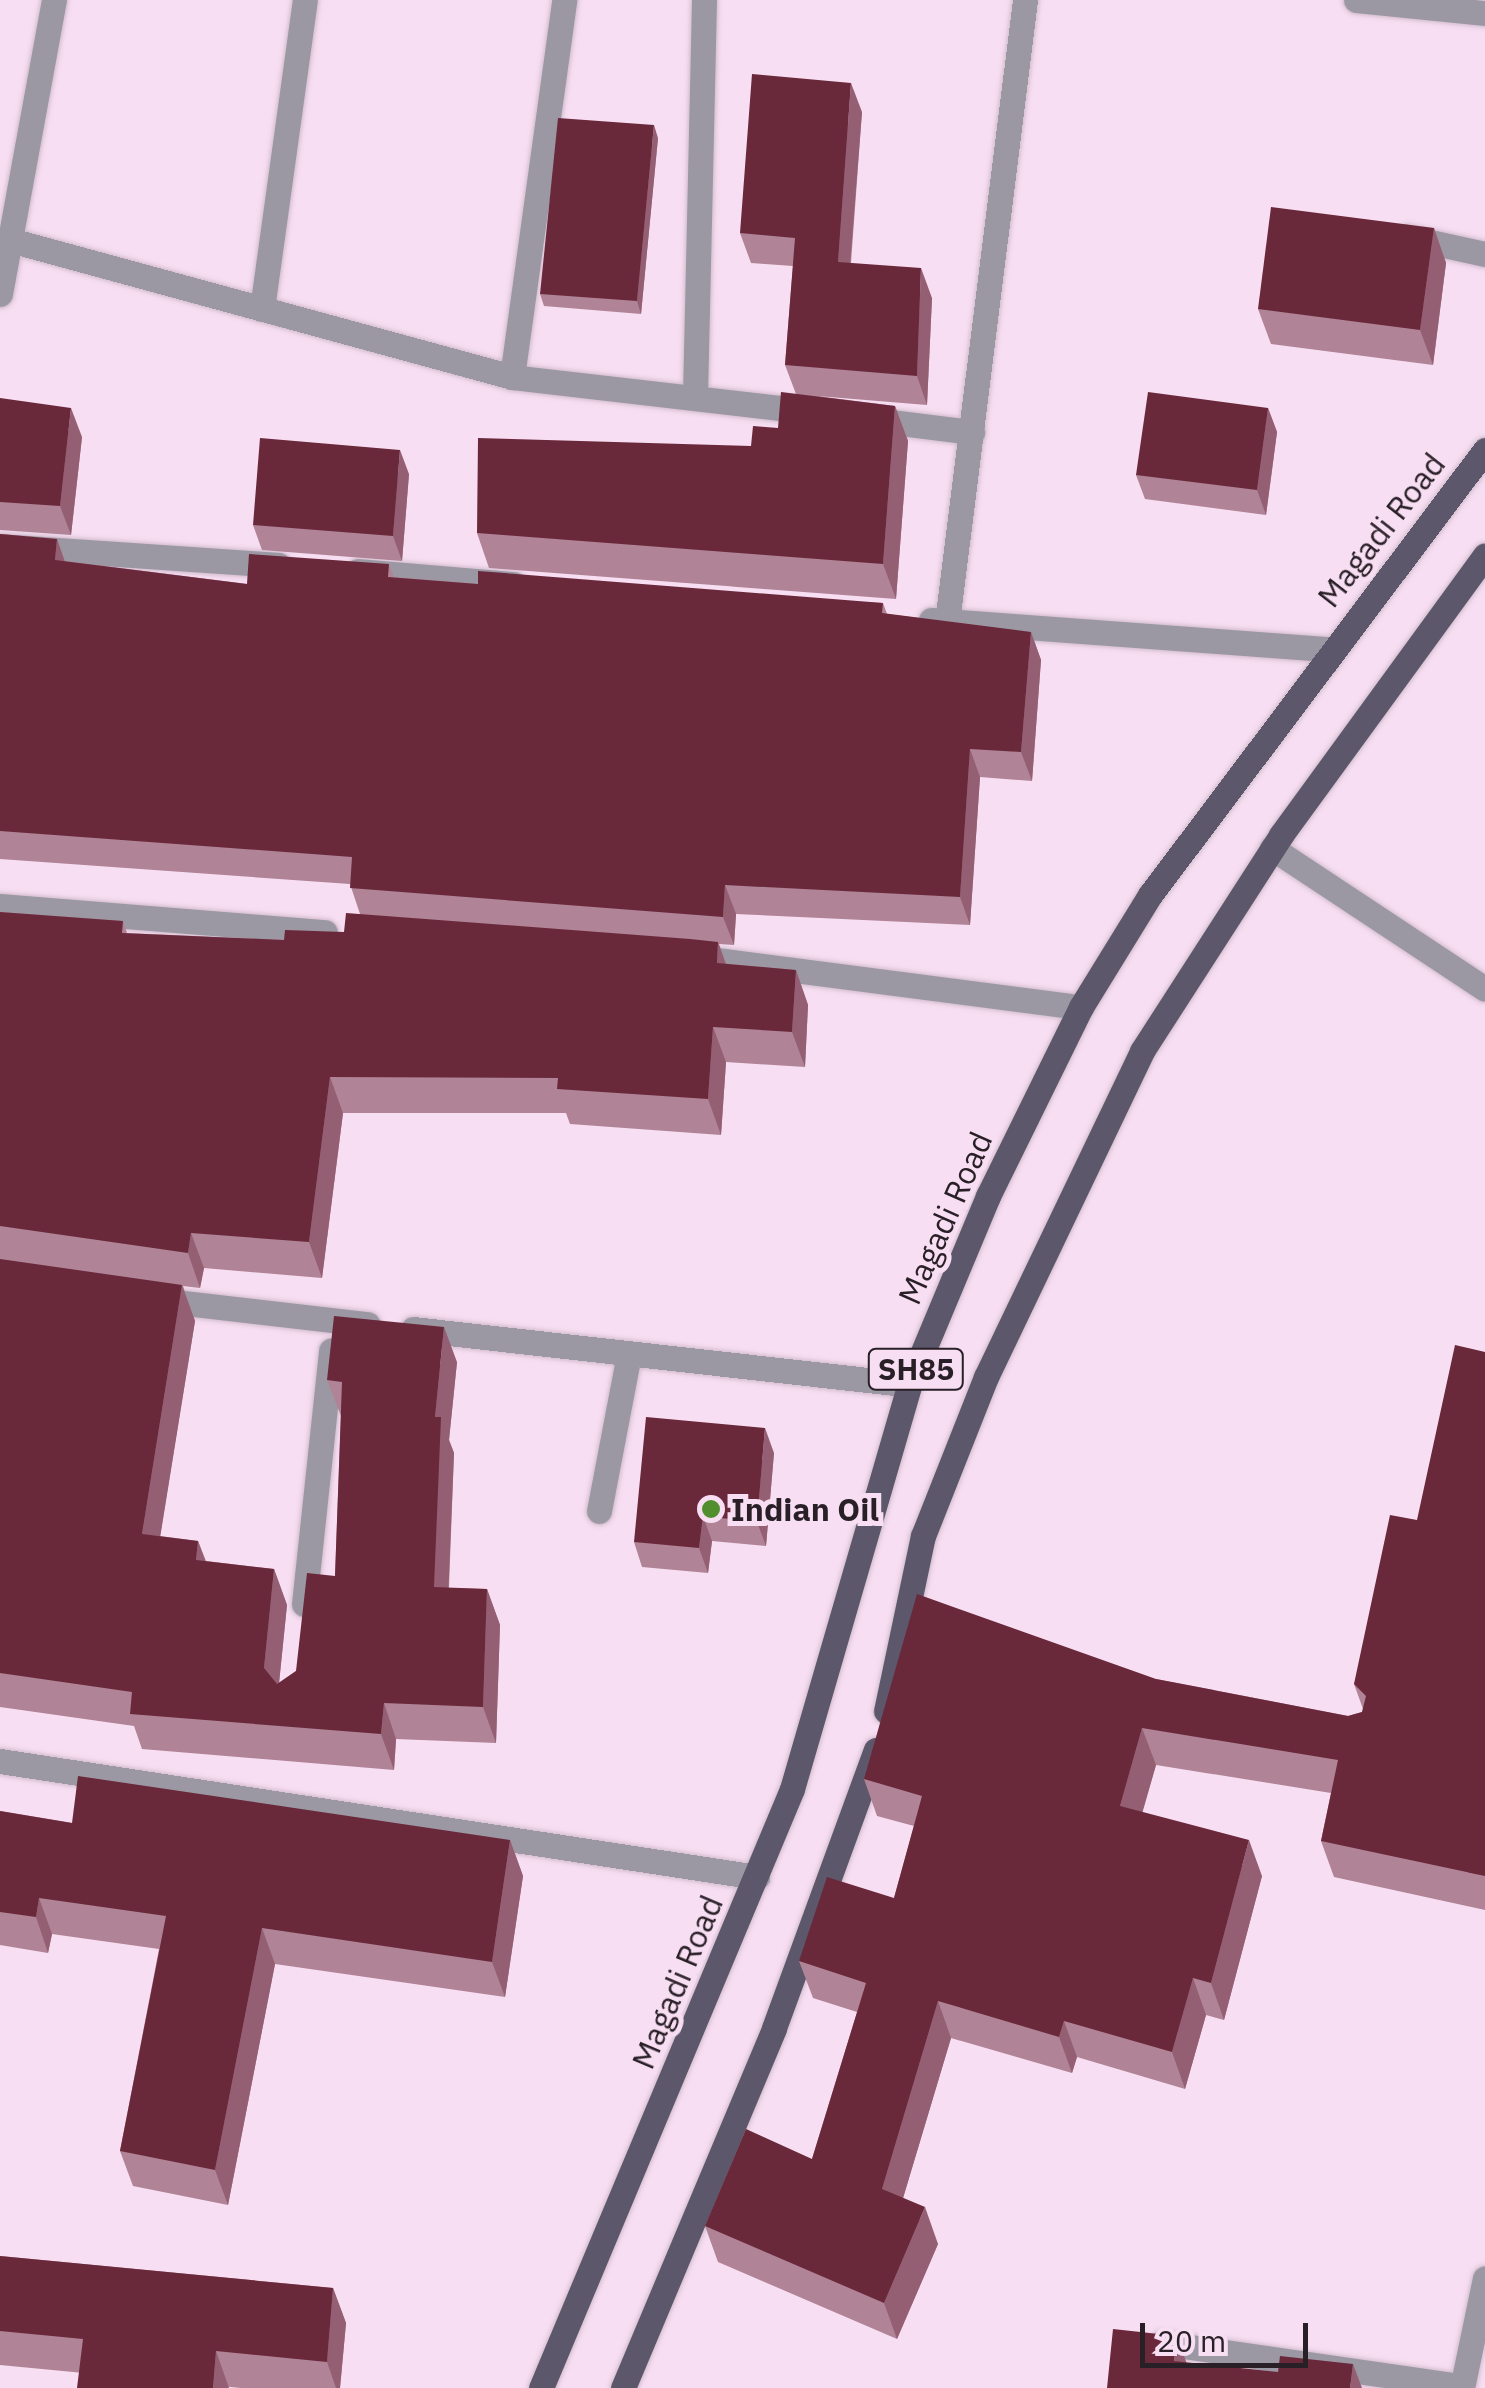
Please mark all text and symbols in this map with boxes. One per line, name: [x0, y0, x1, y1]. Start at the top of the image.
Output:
street label: Magadi Road: [1309, 445, 1453, 615]
street label: Magadi Road: [890, 1126, 1000, 1310]
road number: SH85: [866, 1344, 966, 1394]
place label: Indian Oil: [731, 1490, 879, 1528]
marker: Indian Oil: [700, 1498, 722, 1520]
street label: Magadi Road: [623, 1890, 731, 2074]
scale bar: [1145, 2303, 1312, 2365]
text: 20 m: [1157, 2321, 1226, 2360]

